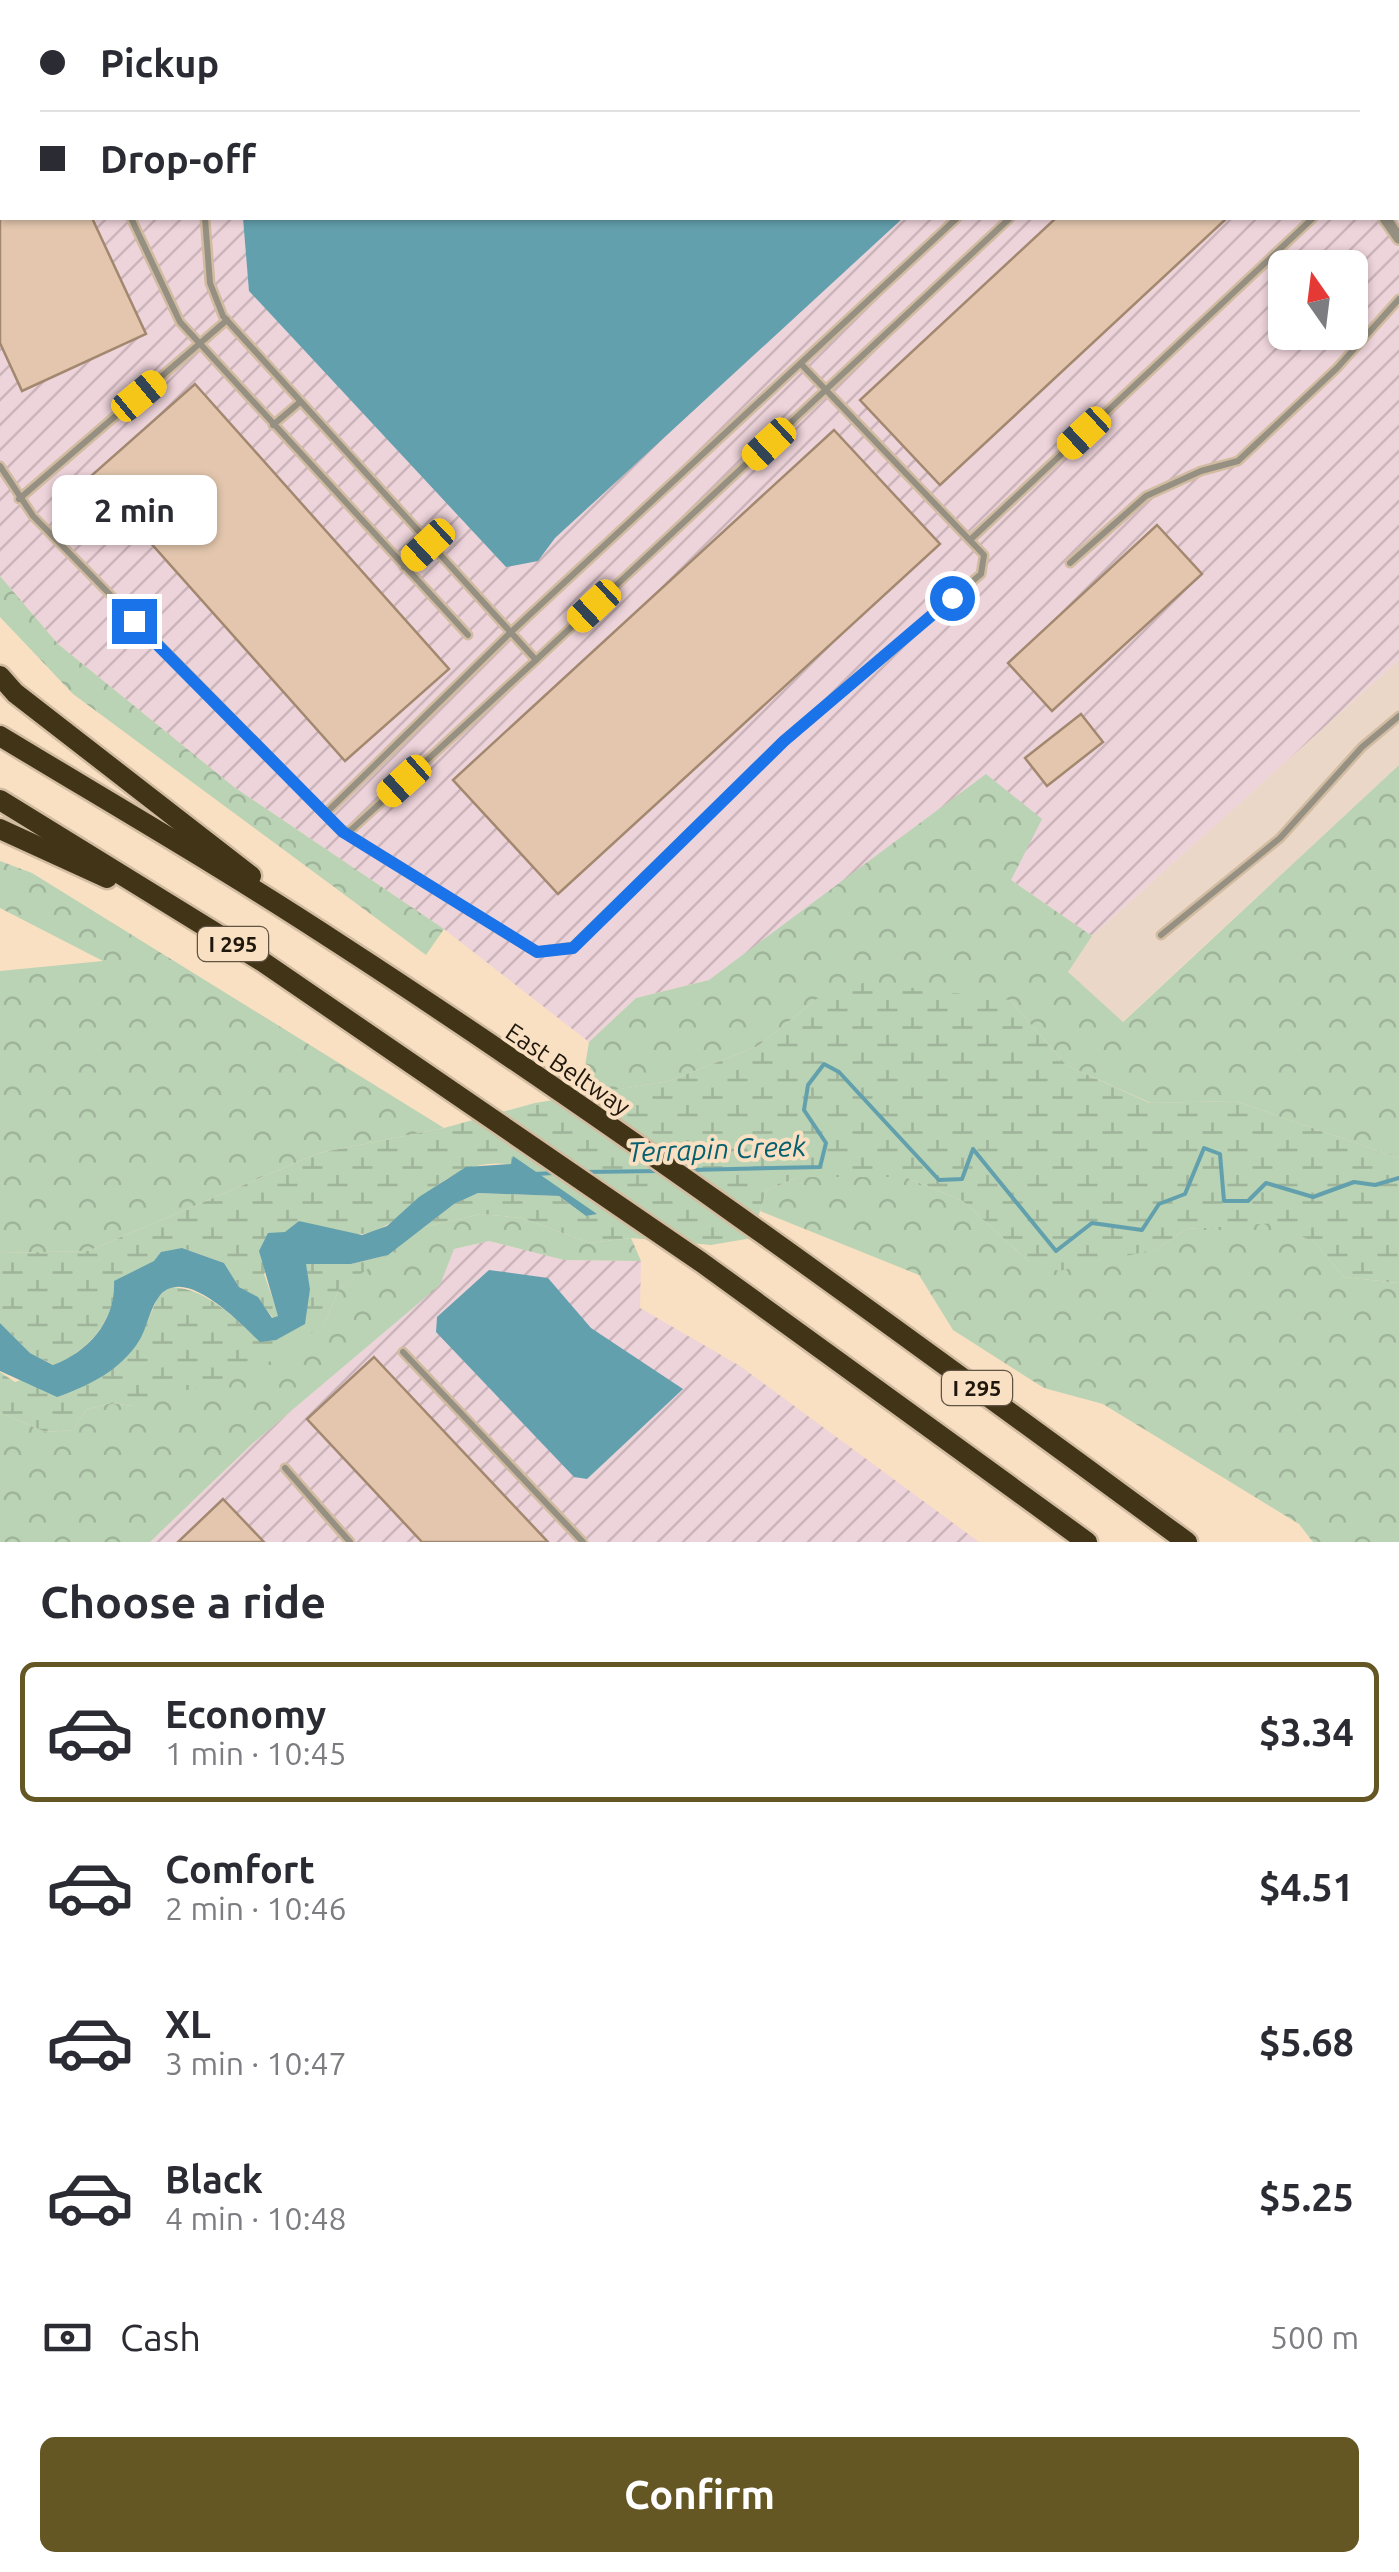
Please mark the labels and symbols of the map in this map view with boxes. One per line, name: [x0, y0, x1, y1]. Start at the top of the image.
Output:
north arrow: [1268, 250, 1368, 350]
car: [106, 365, 172, 427]
car: [1052, 402, 1116, 464]
car: [737, 413, 801, 475]
callout: 2 min: [52, 476, 216, 546]
car: [396, 514, 460, 576]
car: [562, 575, 626, 637]
route start: [930, 576, 975, 621]
route end: [112, 599, 157, 644]
car: [372, 750, 436, 812]
road number: I 295: [198, 927, 268, 961]
street label: East Beltway: [501, 1017, 635, 1121]
water label: Terrapin Creek: [627, 1130, 807, 1167]
road number: I 295: [942, 1371, 1012, 1405]

